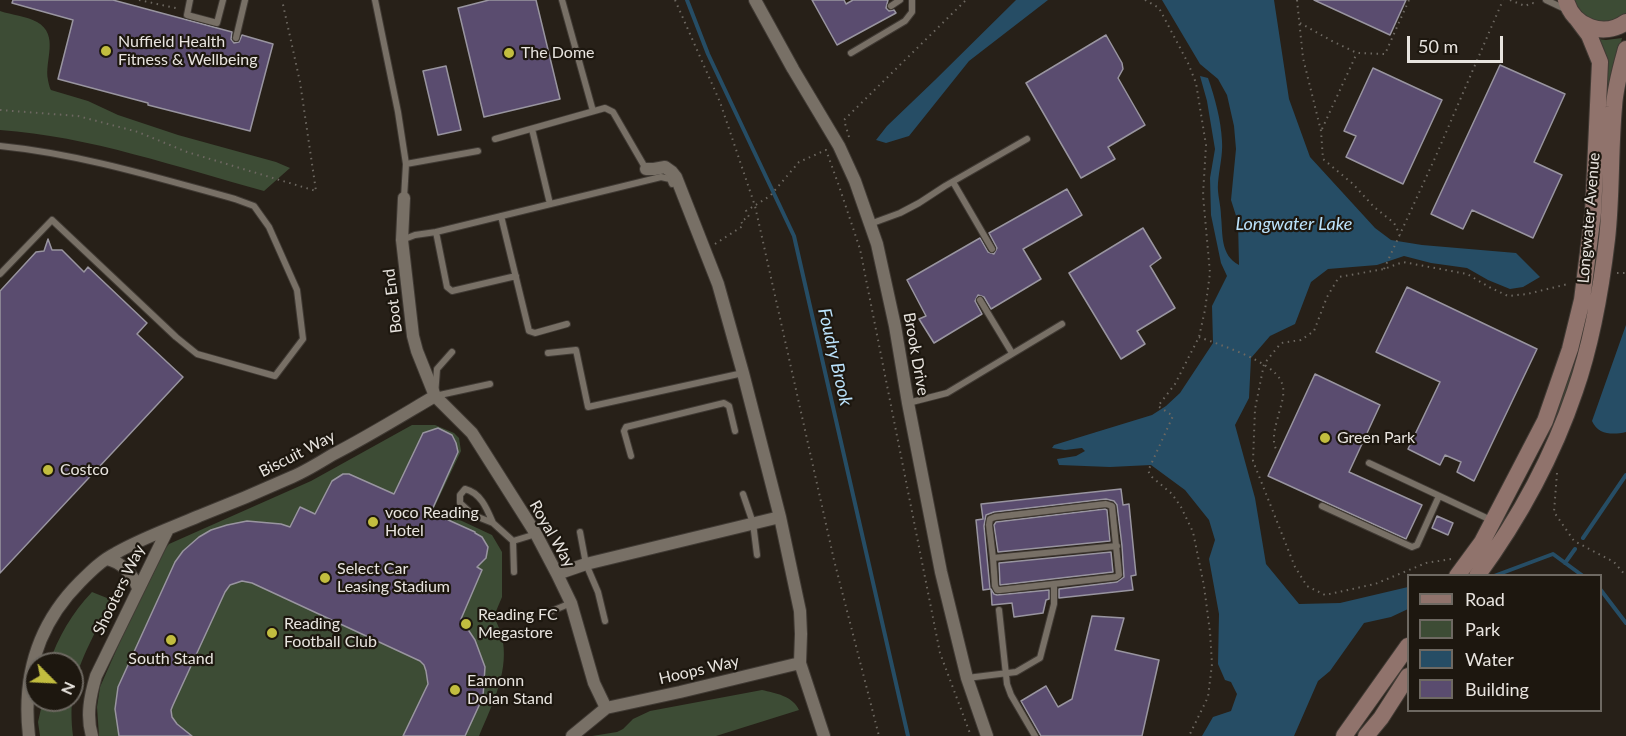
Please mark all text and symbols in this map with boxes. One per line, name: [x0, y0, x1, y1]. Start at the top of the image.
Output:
scale bar: [1410, 24, 1506, 62]
place label: Nuffield Health Fitness & Wellbeing: [118, 32, 258, 70]
text: 50 m: [1418, 35, 1458, 57]
place label: The Dome: [521, 43, 595, 63]
marker: Nuffield Health Fitness & Wellbeing: [99, 44, 113, 58]
marker: The Dome: [502, 46, 516, 60]
street label: Longwater Avenue: [1574, 152, 1604, 284]
water label: Longwater Lake: [1236, 213, 1352, 235]
street label: Boot End: [380, 268, 406, 334]
water label: Foudry Brook: [813, 306, 857, 408]
street label: Brook Drive: [899, 311, 933, 397]
street label: Biscuit Way: [256, 427, 338, 481]
place label: Green Park: [1337, 428, 1415, 448]
marker: Green Park: [1318, 431, 1332, 445]
place label: Costco: [60, 460, 109, 480]
marker: Costco: [41, 463, 55, 477]
street label: Royal Way: [525, 497, 579, 571]
place label: voco Reading Hotel: [385, 503, 479, 541]
marker: voco Reading Hotel: [366, 515, 380, 529]
street label: Shooters Way: [89, 542, 149, 638]
place label: Select Car Leasing Stadium: [337, 559, 450, 597]
marker: Select Car Leasing Stadium: [318, 571, 332, 585]
legend: [1407, 574, 1602, 712]
text: Road: [1465, 588, 1505, 610]
place label: Reading FC Megastore: [478, 605, 558, 643]
place label: Reading Football Club: [284, 614, 377, 652]
marker: Reading FC Megastore: [459, 617, 473, 631]
text: Park: [1465, 618, 1500, 640]
marker: Reading Football Club: [265, 626, 279, 640]
marker: South Stand: [164, 633, 178, 647]
text: Water: [1465, 648, 1514, 670]
place label: South Stand: [128, 649, 214, 669]
street label: Hoops Way: [657, 651, 741, 689]
north arrow: [24, 652, 84, 712]
place label: Eamonn Dolan Stand: [467, 671, 553, 709]
text: Building: [1465, 678, 1529, 700]
text: N: [58, 679, 80, 698]
marker: Eamonn Dolan Stand: [448, 683, 462, 697]

